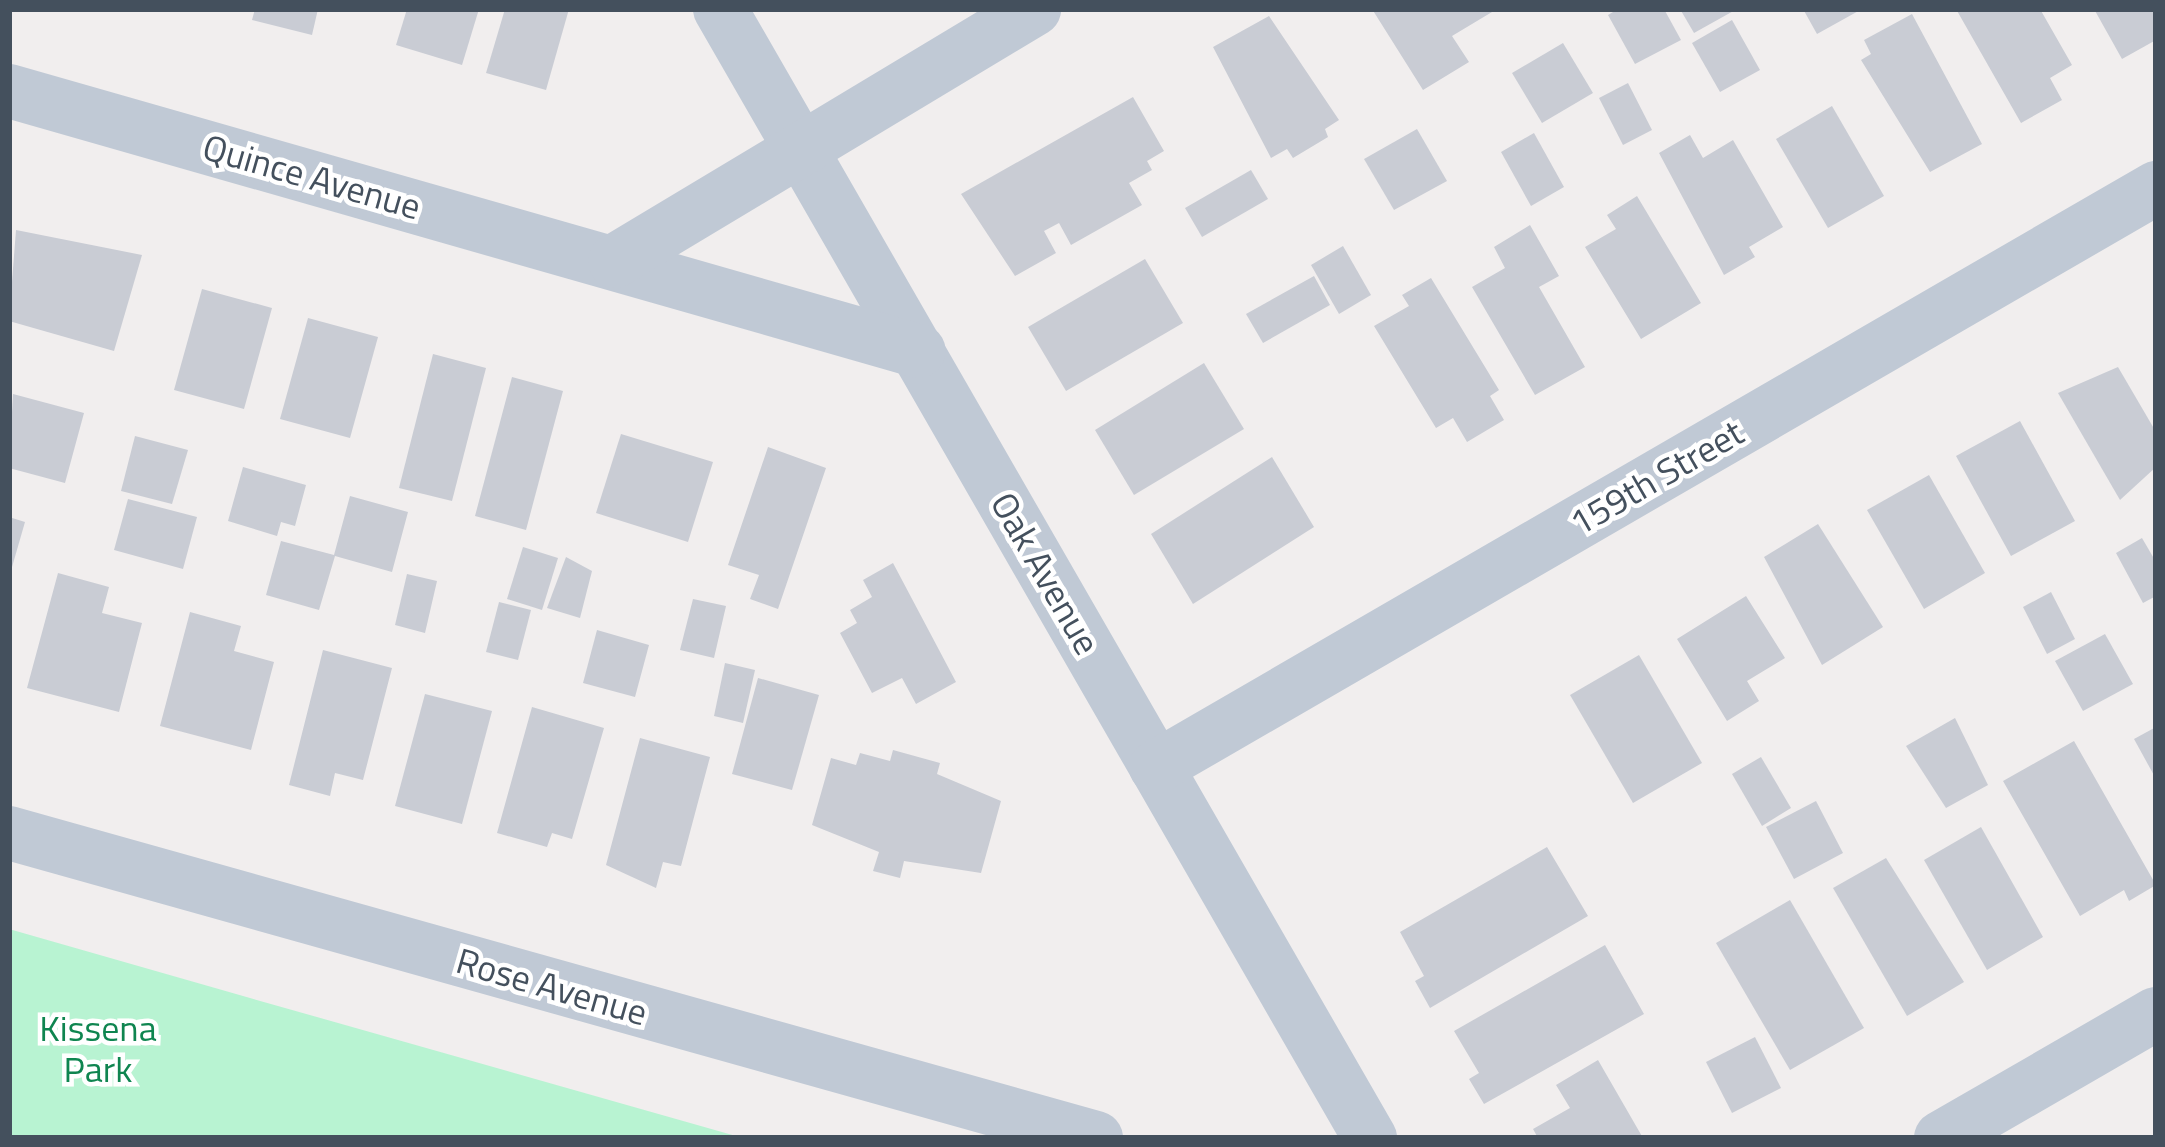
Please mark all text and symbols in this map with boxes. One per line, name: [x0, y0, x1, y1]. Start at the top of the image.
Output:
street label: Quince Avenue: [198, 124, 426, 228]
street label: 159th Street: [1562, 410, 1750, 544]
street label: Oak Avenue: [982, 484, 1110, 662]
street label: Rose Avenue: [452, 938, 652, 1034]
park label: Kissena Park: [39, 1005, 157, 1090]

